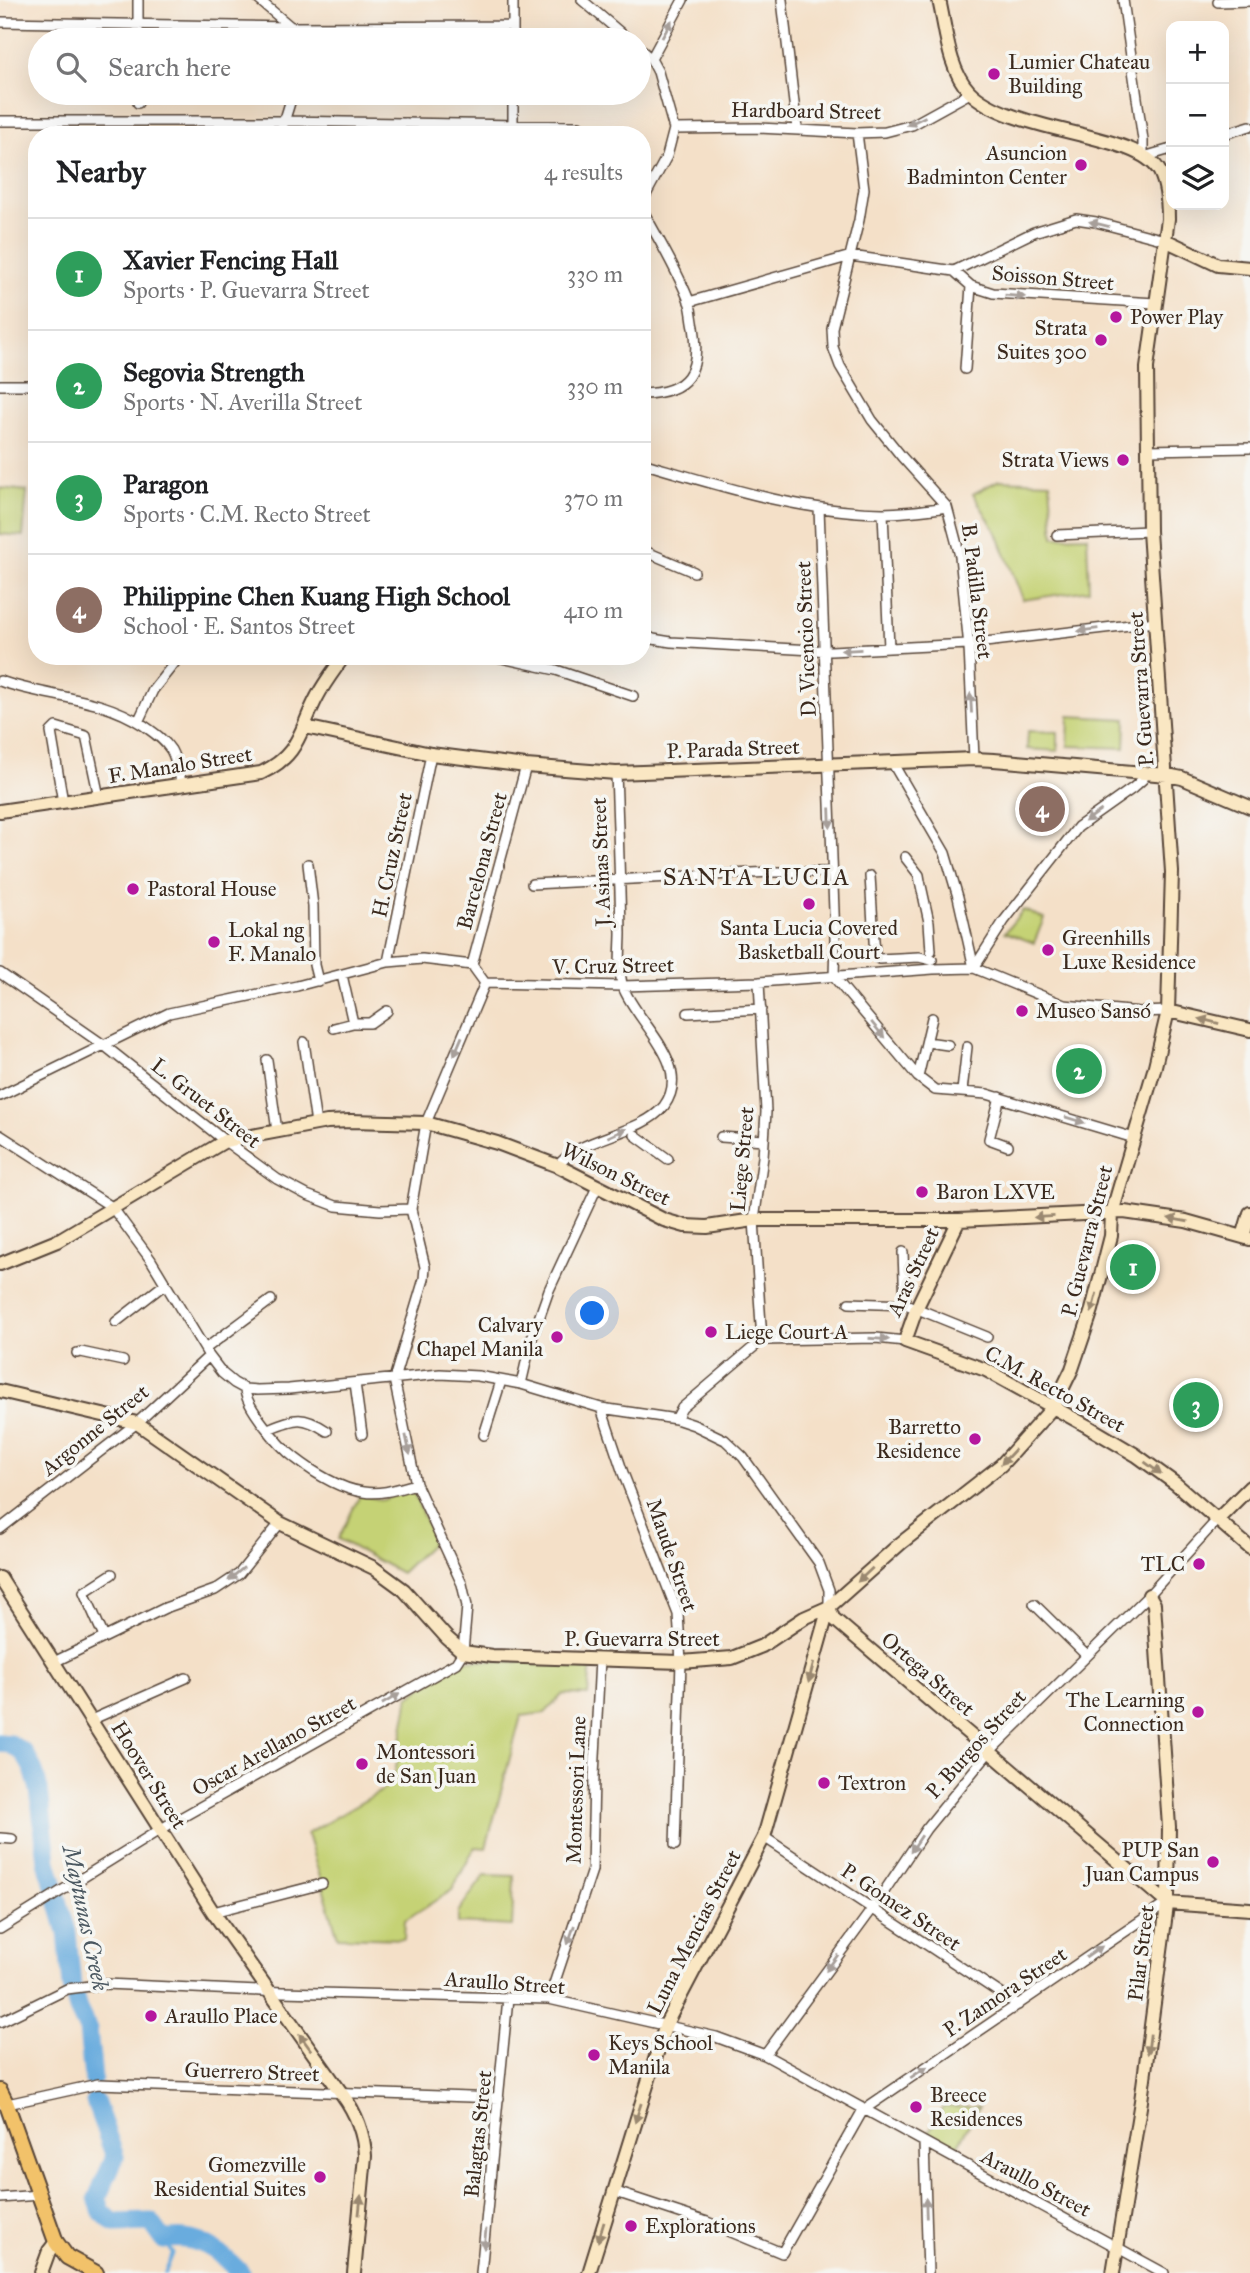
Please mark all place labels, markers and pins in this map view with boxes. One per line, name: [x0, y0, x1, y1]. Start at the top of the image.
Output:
place label: Lumier Chateau Building: [1008, 49, 1150, 99]
marker: Lumier Chateau Building: [986, 66, 1002, 82]
place label: Asuncion Badminton Center: [907, 140, 1067, 190]
marker: Asuncion Badminton Center: [1073, 157, 1089, 173]
place label: Power Play: [1130, 304, 1224, 330]
marker: Power Play: [1108, 309, 1124, 325]
place label: Strata Suites 300: [997, 315, 1087, 365]
marker: Strata Suites 300: [1093, 332, 1109, 348]
place label: Strata Views: [1001, 447, 1109, 473]
marker: Strata Views: [1115, 452, 1131, 468]
pin: 4: [1019, 783, 1065, 835]
place label: Pastoral House: [147, 876, 277, 902]
marker: Pastoral House: [125, 881, 141, 897]
marker: Santa Lucia Covered Basketball Court: [801, 896, 817, 912]
place label: Santa Lucia Covered Basketball Court: [720, 915, 899, 965]
place label: Lokal ng F. Manalo: [228, 917, 317, 967]
place label: Greenhills Luxe Residence: [1062, 925, 1196, 975]
marker: Lokal ng F. Manalo: [206, 934, 222, 950]
marker: Greenhills Luxe Residence: [1040, 942, 1056, 958]
place label: Museo Sansó: [1036, 998, 1151, 1024]
marker: Museo Sansó: [1014, 1003, 1030, 1019]
pin: 2: [1056, 1045, 1102, 1097]
place label: Baron LXVE: [936, 1179, 1055, 1205]
marker: Baron LXVE: [914, 1184, 930, 1200]
pin: 1: [1110, 1241, 1156, 1293]
place label: Calvary Chapel Manila: [416, 1312, 544, 1362]
place label: Liege Court A: [725, 1319, 848, 1345]
marker: Liege Court A: [703, 1324, 719, 1340]
marker: Calvary Chapel Manila: [549, 1329, 565, 1345]
pin: 3: [1173, 1379, 1219, 1431]
place label: Barretto Residence: [876, 1414, 961, 1464]
marker: Barretto Residence: [967, 1431, 983, 1447]
place label: TLC: [1141, 1551, 1185, 1577]
marker: TLC: [1191, 1556, 1207, 1572]
place label: The Learning Connection: [1065, 1687, 1184, 1737]
marker: The Learning Connection: [1190, 1704, 1206, 1720]
place label: Montessori de San Juan: [376, 1739, 476, 1789]
marker: Montessori de San Juan: [354, 1756, 370, 1772]
place label: Textron: [838, 1770, 906, 1796]
marker: Textron: [816, 1775, 832, 1791]
place label: PUP San Juan Campus: [1083, 1837, 1199, 1887]
marker: PUP San Juan Campus: [1205, 1854, 1221, 1870]
place label: Araullo Place: [164, 2003, 278, 2029]
marker: Araullo Place: [143, 2008, 159, 2024]
place label: Keys School Manila: [608, 2030, 713, 2080]
marker: Keys School Manila: [586, 2047, 602, 2063]
place label: Breece Residences: [930, 2082, 1023, 2132]
marker: Breece Residences: [908, 2099, 924, 2115]
place label: Gomezville Residential Suites: [154, 2152, 306, 2202]
marker: Gomezville Residential Suites: [312, 2169, 328, 2185]
place label: Explorations: [645, 2213, 756, 2239]
marker: Explorations: [623, 2218, 639, 2234]

